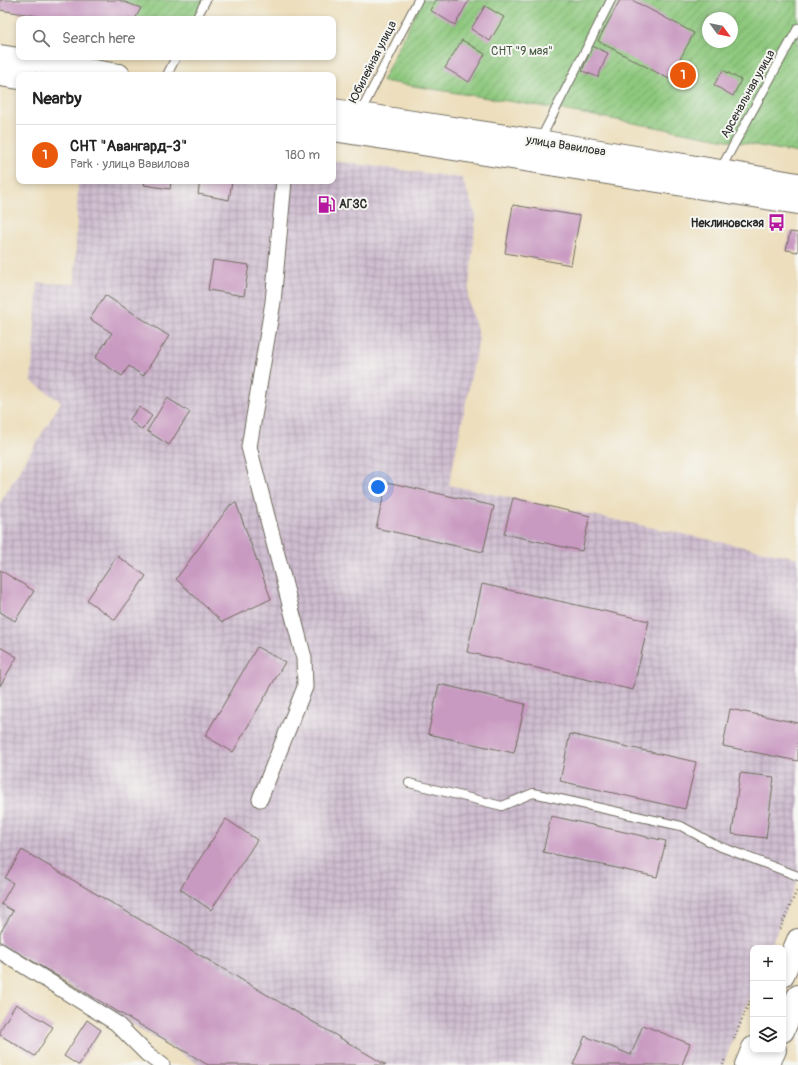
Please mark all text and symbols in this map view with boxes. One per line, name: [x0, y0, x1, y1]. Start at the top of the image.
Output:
north arrow: [702, 12, 738, 48]
search box: [16, 16, 336, 60]
street label: Юбилейная улица: [346, 18, 400, 106]
icon: search: [30, 27, 52, 49]
text: Search here: [62, 29, 135, 48]
park label: СНТ "9 мая": [491, 44, 553, 59]
street label: Арсенальная улица: [718, 47, 779, 141]
pin: 1: [670, 60, 696, 90]
text: Nearby: [32, 88, 81, 109]
street label: улица Вавилова: [524, 132, 607, 160]
text: СНТ "Авангард-3": [70, 137, 187, 156]
text: 1: [42, 147, 48, 163]
text: 180 m: [285, 147, 320, 163]
text: Park · улица Вавилова: [70, 156, 190, 172]
fuel station icon: АГЗС: [316, 194, 336, 214]
place label: АГЗС: [339, 197, 368, 212]
bus stop icon: Неклиновская: [767, 213, 787, 233]
place label: Неклиновская: [691, 216, 764, 231]
your location: [368, 477, 388, 497]
map controls: [750, 945, 786, 1053]
button: +: [750, 945, 786, 981]
button: −: [750, 981, 786, 1017]
button: layers: [750, 1017, 786, 1053]

